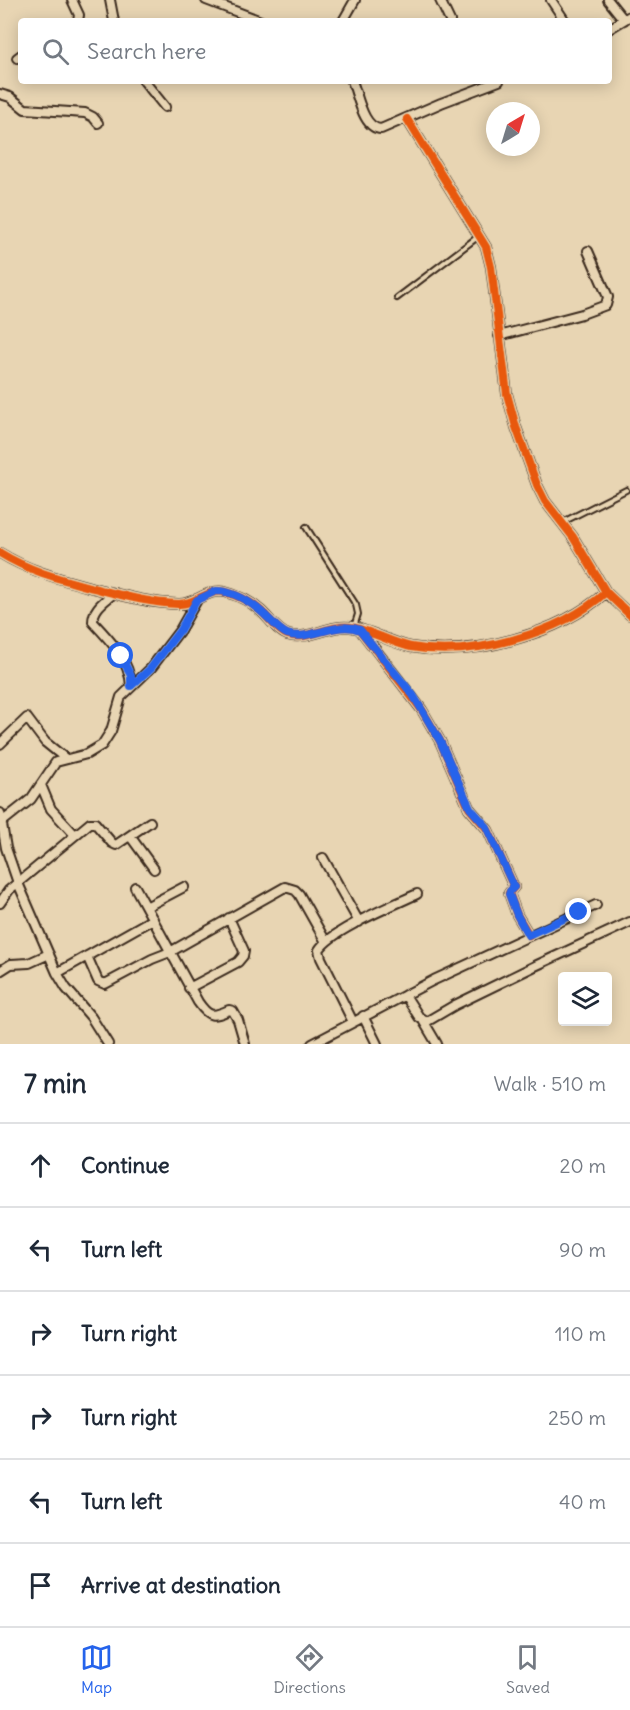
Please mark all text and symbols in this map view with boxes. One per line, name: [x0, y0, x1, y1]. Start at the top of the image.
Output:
search box: [18, 18, 612, 84]
icon: search: [39, 35, 72, 68]
text: Search here: [87, 37, 206, 65]
north arrow: [486, 102, 540, 156]
route start: [107, 642, 133, 668]
route end: [565, 898, 591, 924]
map controls: [558, 972, 612, 1026]
button: layers: [558, 972, 612, 1026]
text: 7 min: [24, 1067, 87, 1100]
text: Walk · 510 m: [494, 1071, 606, 1096]
icon: ahead: [24, 1149, 57, 1182]
text: Continue: [81, 1151, 170, 1179]
text: 20 m: [560, 1153, 606, 1178]
icon: left: [24, 1233, 57, 1266]
text: Turn left: [81, 1235, 162, 1263]
text: 90 m: [559, 1237, 606, 1262]
icon: right: [24, 1317, 57, 1350]
text: Turn right: [81, 1319, 177, 1347]
text: 110 m: [555, 1321, 606, 1346]
icon: right: [24, 1401, 57, 1434]
text: Turn right: [81, 1403, 177, 1431]
text: 250 m: [548, 1405, 606, 1430]
icon: left: [24, 1485, 57, 1518]
text: Turn left: [81, 1487, 162, 1515]
text: 40 m: [559, 1489, 606, 1514]
icon: arrive: [24, 1569, 57, 1602]
text: Arrive at destination: [81, 1571, 281, 1599]
tab: Map: [80, 1641, 113, 1697]
tab: Directions: [273, 1641, 346, 1697]
tab: Saved: [506, 1641, 550, 1697]

